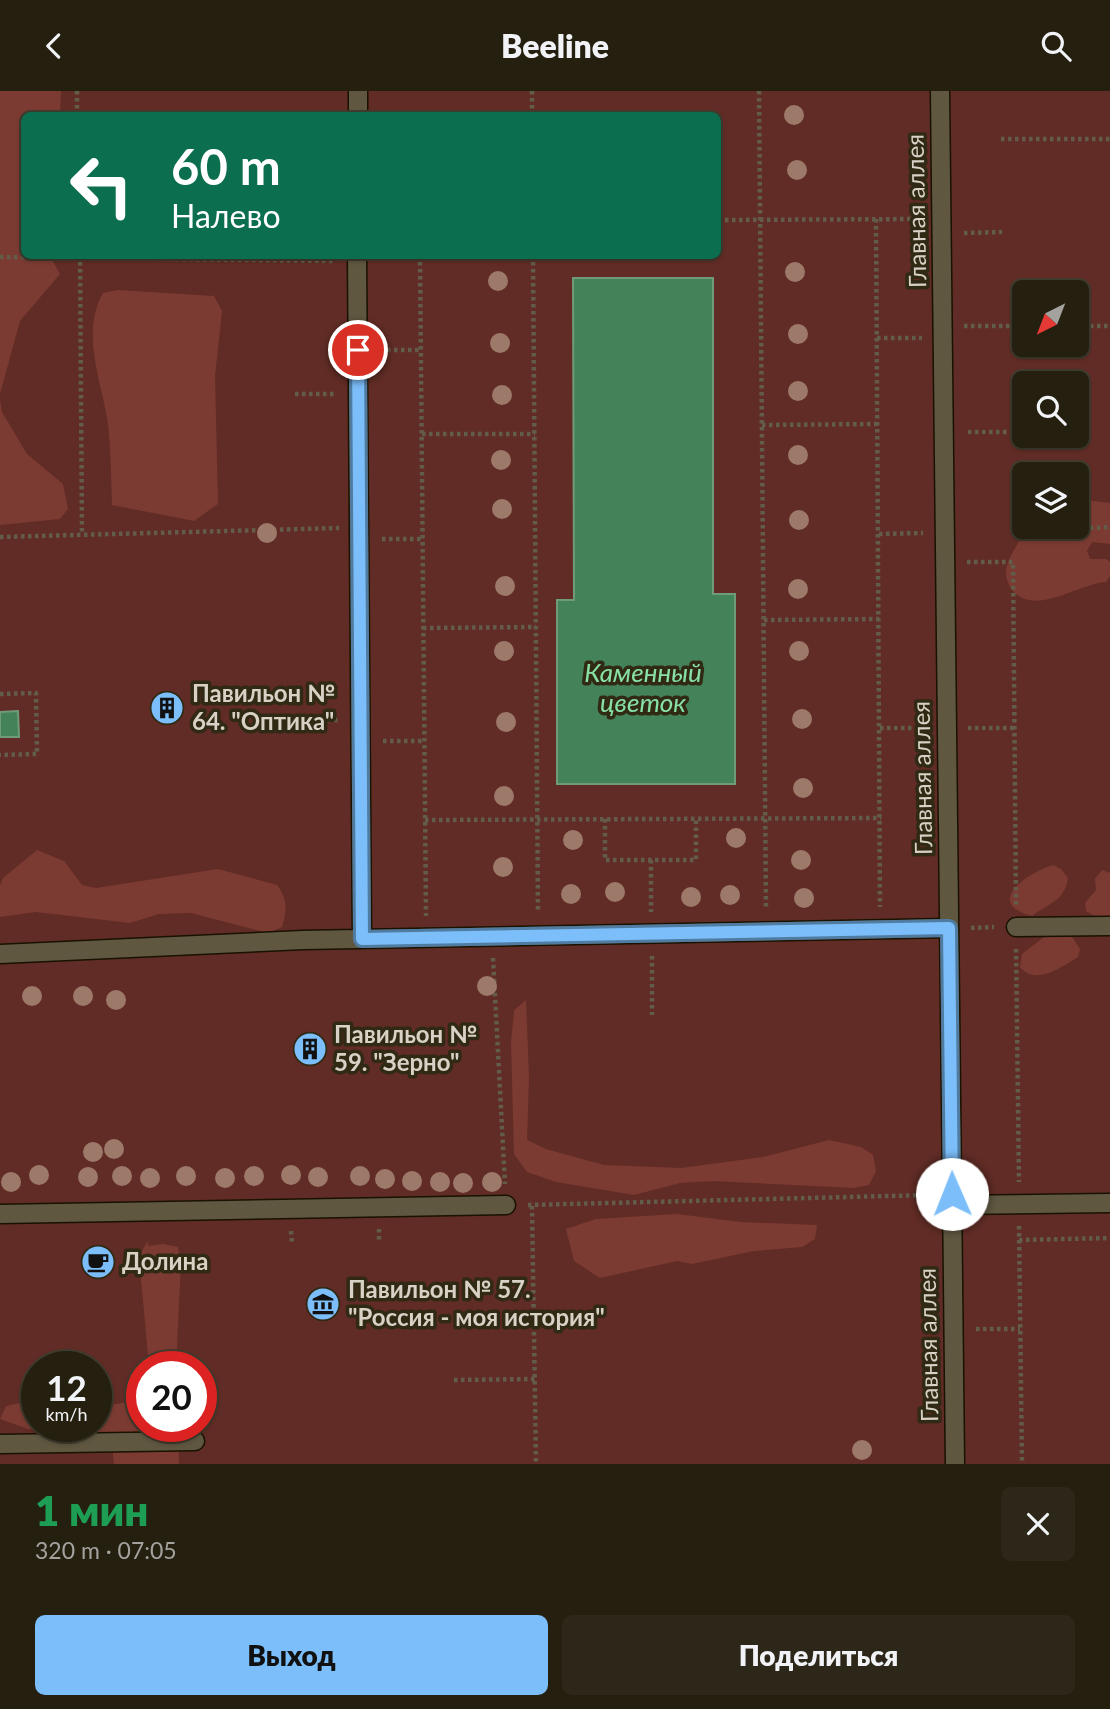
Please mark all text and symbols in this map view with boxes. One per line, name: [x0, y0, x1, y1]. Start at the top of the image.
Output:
text: Beeline: [501, 26, 609, 65]
icon: back: [35, 27, 73, 65]
icon: search: [1037, 27, 1075, 65]
street label: Главная аллея: [900, 134, 931, 288]
text: 60 m: [171, 137, 281, 195]
icon: left: [56, 140, 147, 231]
text: Налево: [171, 196, 281, 235]
north arrow: [1012, 280, 1088, 357]
map controls: [1012, 280, 1089, 539]
pin: [328, 320, 388, 380]
icon: arrive: [339, 331, 377, 369]
button: search: [1012, 371, 1089, 448]
button: layers: [1012, 462, 1089, 539]
water label: Каменный цветок: [584, 656, 702, 718]
place label: Павильон № 64. "Оптика": [192, 678, 335, 735]
building icon: Павильон № 64. "Оптика": [148, 689, 186, 727]
street label: Главная аллея: [906, 701, 937, 855]
place label: Павильон № 59. "Зерно": [334, 1019, 477, 1076]
building icon: Павильон № 59. "Зерно": [291, 1030, 329, 1068]
position arrow: [915, 1157, 989, 1231]
cafe icon: Долина: [79, 1243, 117, 1281]
place label: Долина: [122, 1246, 208, 1275]
street label: Главная аллея: [912, 1268, 943, 1422]
place label: Павильон № 57. "Россия - моя история": [348, 1274, 605, 1331]
museum icon: Павильон № 57. "Россия - моя история": [304, 1285, 342, 1323]
speed limit sign: 20: [126, 1351, 217, 1442]
text: 12: [46, 1366, 87, 1408]
text: km/h: [45, 1403, 88, 1425]
text: 1 мин: [35, 1485, 149, 1535]
button: close: [1001, 1487, 1075, 1561]
text: 320 m · 07:05: [35, 1536, 177, 1564]
button: Выход: [35, 1615, 548, 1695]
button: Поделиться: [562, 1615, 1075, 1695]

